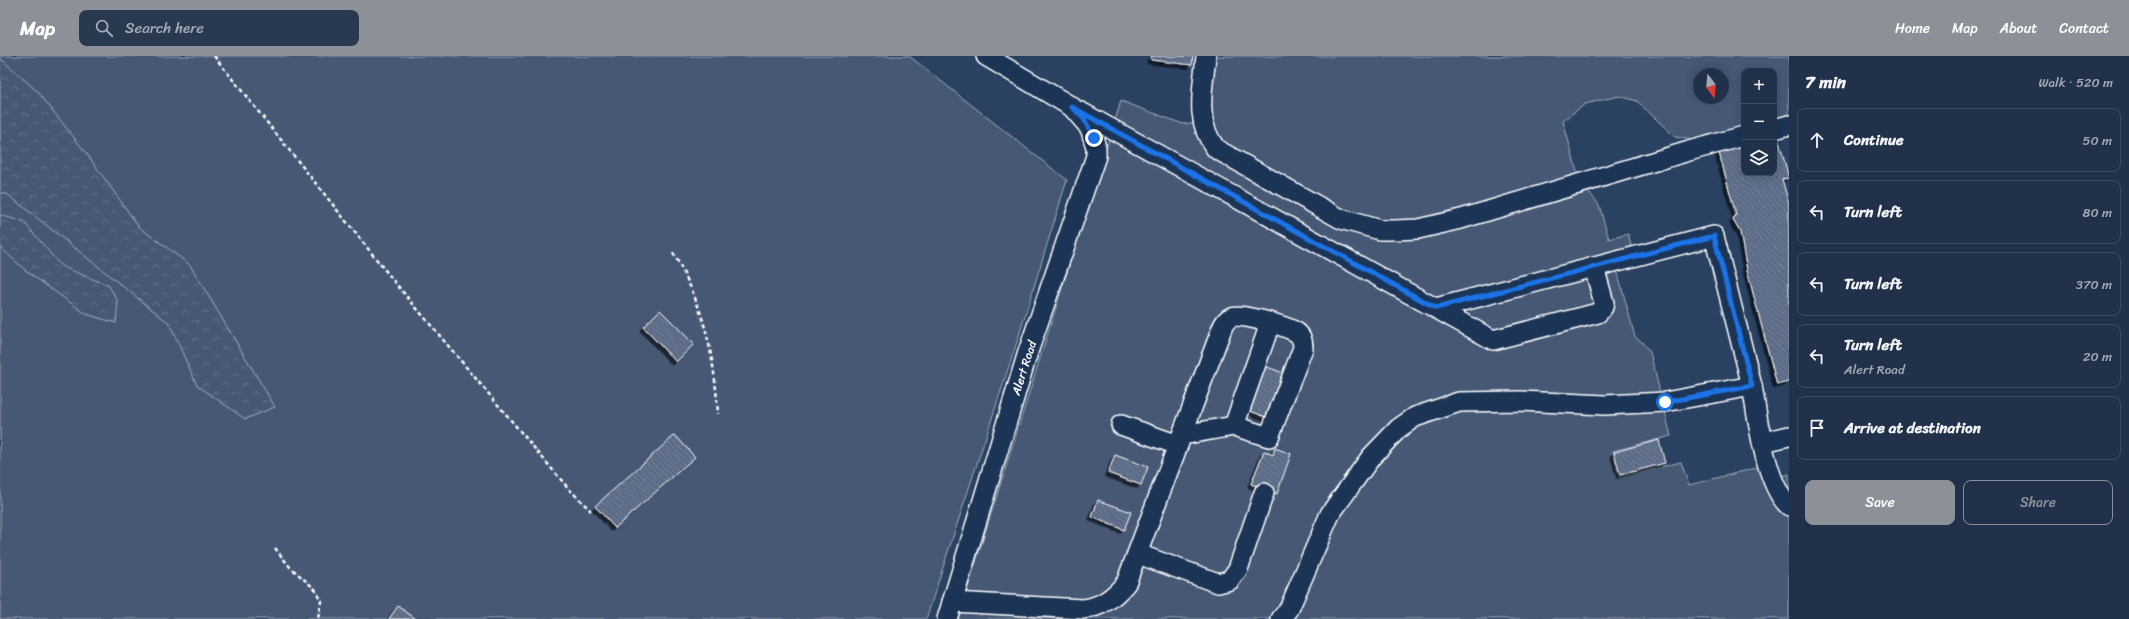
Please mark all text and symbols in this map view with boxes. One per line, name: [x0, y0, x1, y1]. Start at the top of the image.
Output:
search box: [79, 10, 359, 46]
text: Map: [20, 12, 55, 45]
text: Search here: [125, 15, 204, 41]
text: Home: [1895, 16, 1930, 41]
text: Map: [1952, 16, 1978, 41]
text: About: [2000, 16, 2037, 41]
text: Contact: [2059, 16, 2109, 41]
icon: search: [93, 17, 115, 39]
text: 7 min: [1805, 67, 1846, 97]
north arrow: [1693, 68, 1729, 104]
map controls: [1741, 68, 1777, 176]
button: +: [1741, 68, 1777, 104]
text: Walk · 520 m: [2039, 71, 2113, 94]
button: −: [1741, 104, 1777, 140]
text: Continue: [1844, 127, 1904, 153]
route end: [1085, 129, 1103, 147]
icon: ahead: [1806, 129, 1828, 151]
text: 50 m: [2082, 129, 2112, 152]
button: layers: [1741, 140, 1777, 176]
text: Turn left: [1844, 199, 1902, 225]
icon: left: [1806, 201, 1828, 223]
text: 80 m: [2083, 201, 2112, 224]
text: Turn left: [1844, 271, 1902, 297]
icon: left: [1806, 273, 1828, 295]
text: 370 m: [2076, 273, 2112, 296]
text: Turn left: [1844, 332, 1902, 358]
street label: Alert Road: [1005, 336, 1044, 399]
icon: left: [1806, 345, 1828, 367]
text: 20 m: [2083, 345, 2112, 368]
text: Alert Road: [1844, 358, 1905, 381]
route start: [1656, 393, 1674, 411]
text: Arrive at destination: [1844, 415, 1981, 441]
icon: arrive: [1806, 417, 1828, 439]
button: Save: [1805, 480, 1955, 525]
button: Share: [1963, 480, 2113, 525]

